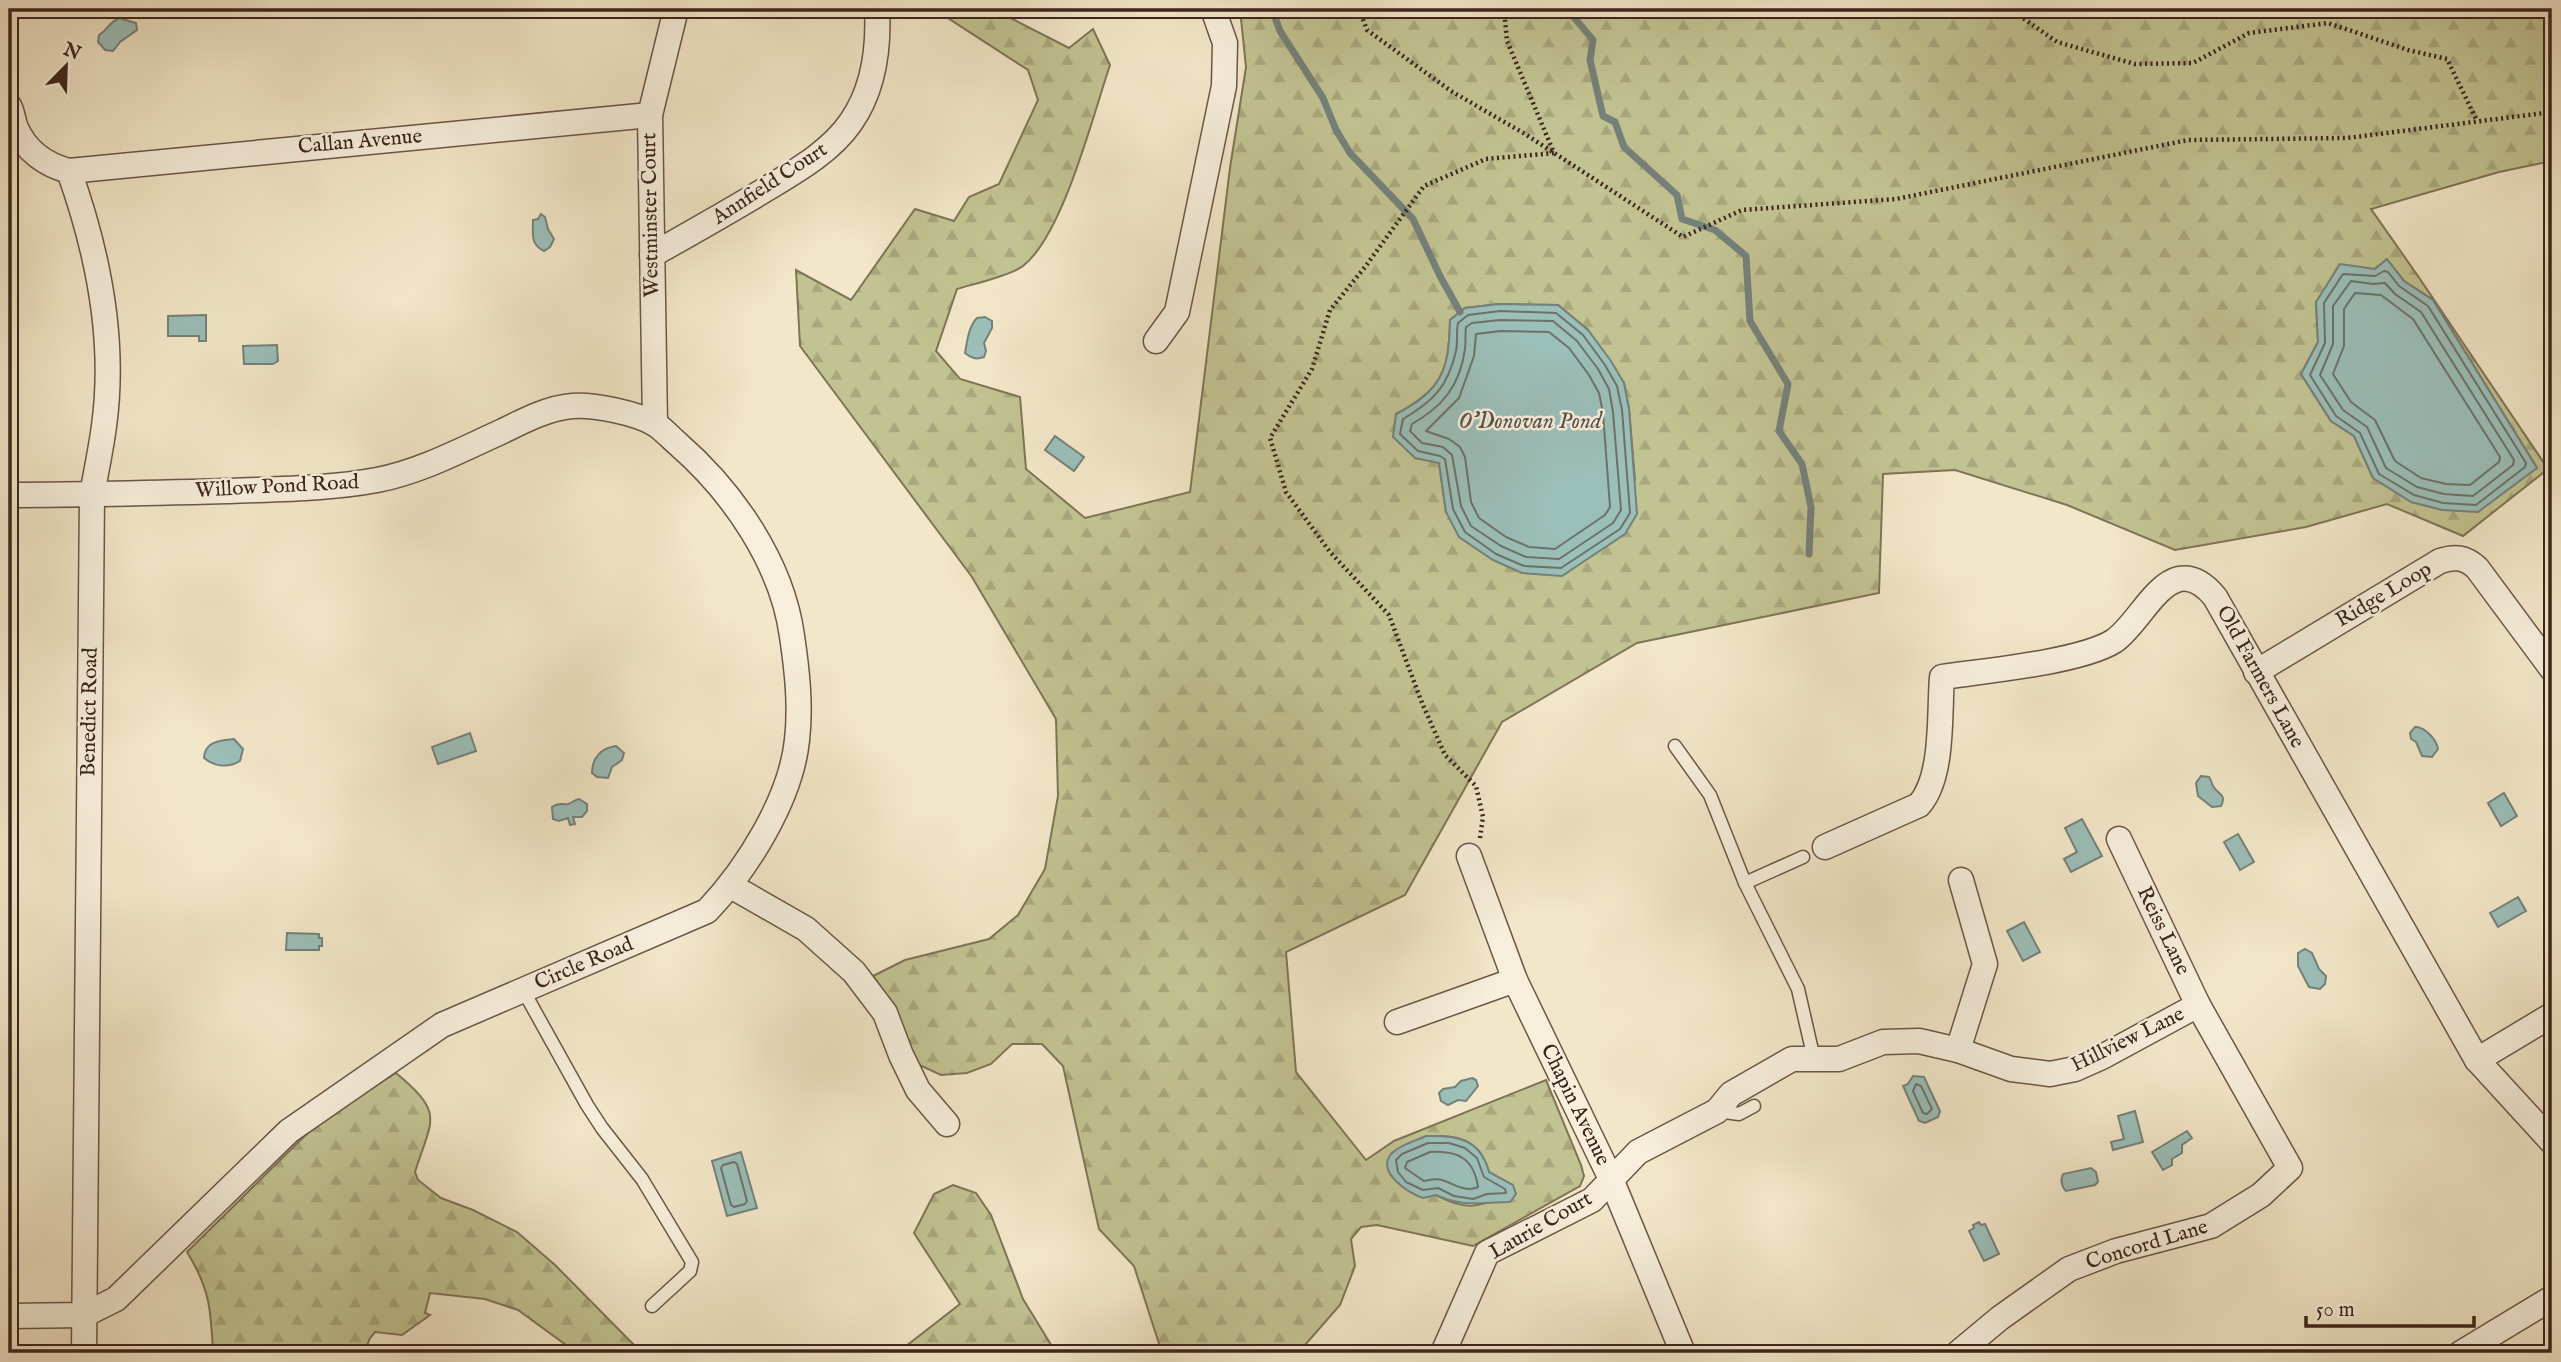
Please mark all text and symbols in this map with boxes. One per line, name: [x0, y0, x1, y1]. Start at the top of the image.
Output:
north arrow: [32, 32, 102, 102]
text: N: [59, 38, 85, 67]
street label: Callan Avenue: [297, 123, 424, 161]
street label: Westminster Court: [636, 132, 666, 298]
street label: Annfield Court: [706, 137, 833, 232]
water label: O'Donovan Pond: [1458, 407, 1604, 436]
street label: Willow Pond Road: [194, 469, 360, 505]
street label: Ridge Loop: [2331, 556, 2437, 634]
street label: Old Farmers Lane: [2210, 601, 2311, 753]
street label: Benedict Road: [75, 646, 105, 777]
street label: Reiss Lane: [2130, 882, 2196, 980]
street label: Circle Road: [531, 931, 638, 997]
street label: Hillview Lane: [2067, 1001, 2189, 1079]
street label: Chapin Avenue: [1534, 1040, 1616, 1171]
street label: Laurie Court: [1485, 1186, 1597, 1266]
street label: Concord Lane: [2083, 1214, 2212, 1276]
scale bar: [2306, 1285, 2474, 1329]
text: 50 m: [2316, 1297, 2355, 1324]

